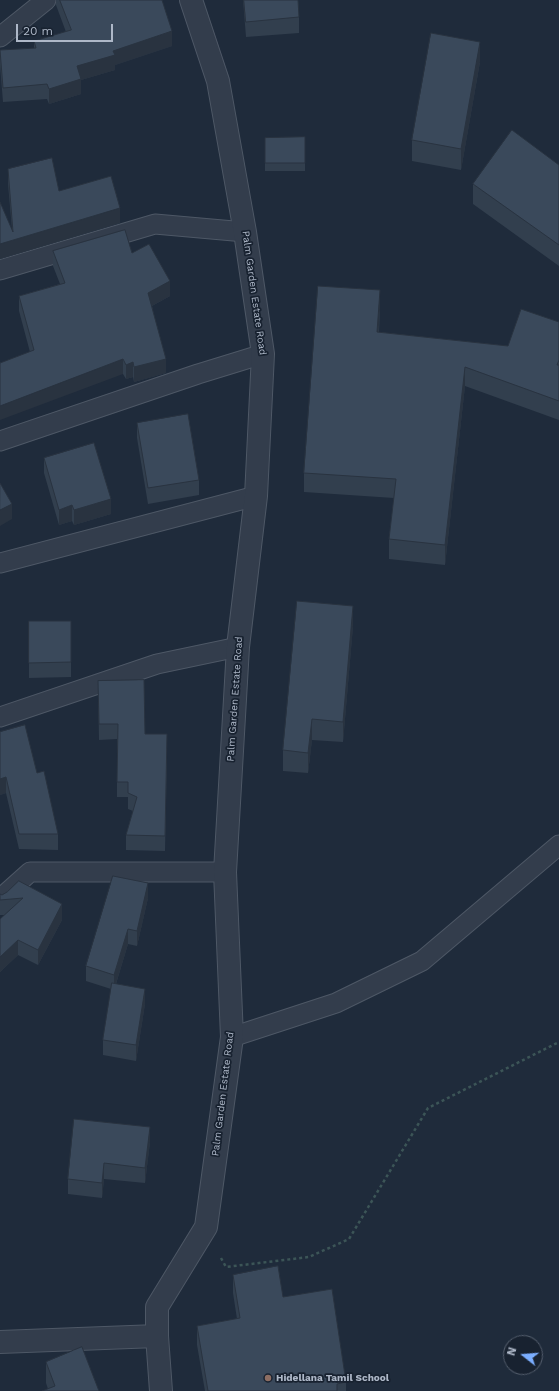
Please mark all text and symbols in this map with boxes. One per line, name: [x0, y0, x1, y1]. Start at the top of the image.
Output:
scale bar: [18, 16, 115, 42]
text: 20 m: [23, 24, 53, 38]
street label: Palm Garden Estate Road: [239, 230, 269, 356]
street label: Palm Garden Estate Road: [225, 636, 245, 762]
street label: Palm Garden Estate Road: [209, 1031, 237, 1157]
north arrow: [503, 1335, 543, 1375]
text: N: [505, 1346, 519, 1357]
place label: Hidellana Tamil School: [276, 1372, 389, 1384]
marker: Hidellana Tamil School: [263, 1373, 273, 1383]

